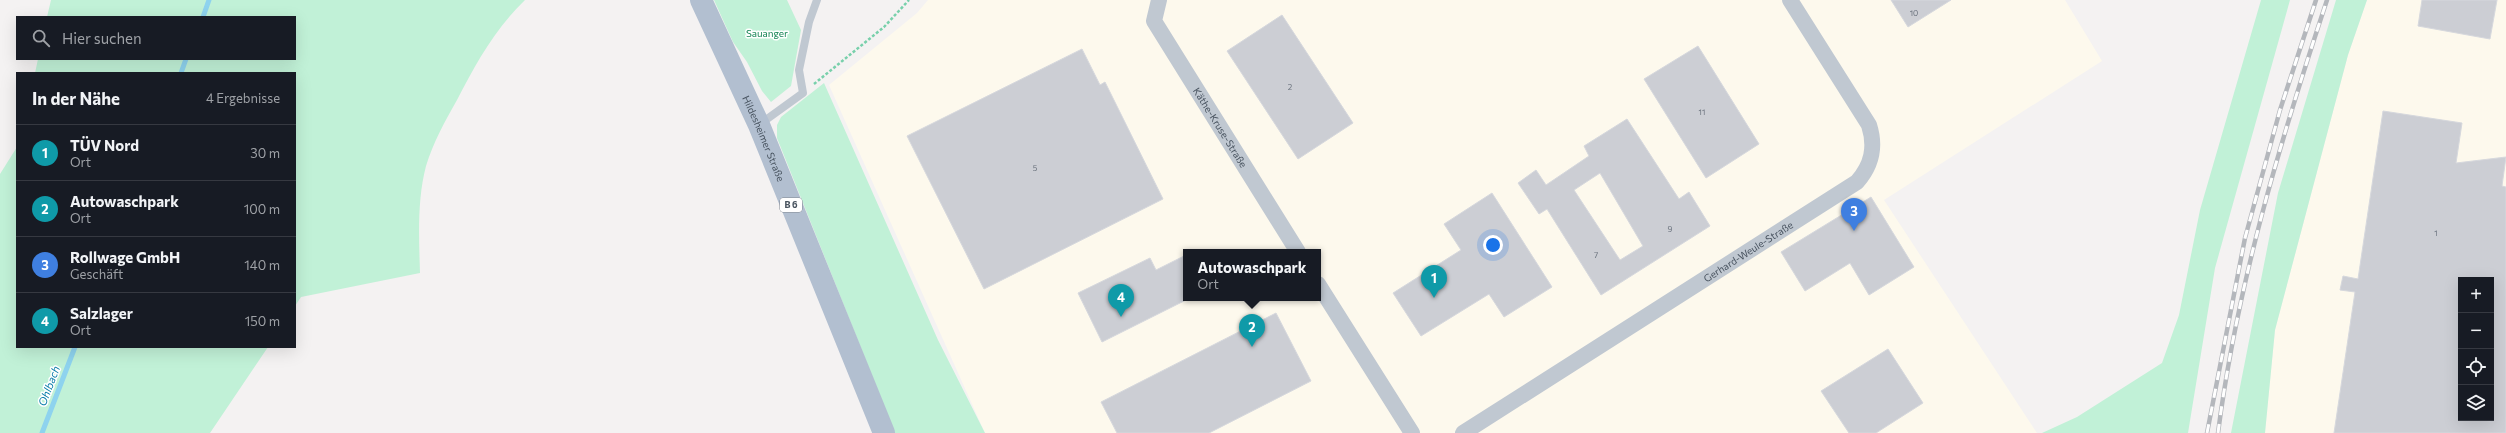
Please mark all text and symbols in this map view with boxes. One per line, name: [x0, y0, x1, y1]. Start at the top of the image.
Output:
house number: 10: [1910, 8, 1918, 18]
search box: [16, 16, 296, 60]
icon: search: [30, 27, 52, 49]
park label: Sauanger: [746, 27, 788, 39]
text: Hier suchen: [62, 29, 142, 47]
house number: 2: [1288, 82, 1293, 92]
street label: Käthe-Kruse-Straße: [1191, 85, 1250, 170]
text: In der Nähe: [32, 88, 120, 109]
text: 4 Ergebnisse: [206, 90, 280, 106]
street label: Hildesheimer Straße: [740, 94, 787, 183]
house number: 11: [1699, 107, 1705, 117]
text: TÜV Nord: [70, 136, 139, 154]
text: 1: [42, 145, 48, 161]
text: 30 m: [250, 145, 280, 161]
text: Ort: [70, 154, 91, 170]
house number: 5: [1033, 163, 1038, 173]
text: Autowaschpark: [70, 192, 179, 210]
road number: B 6: [780, 198, 802, 212]
pin: 3: [1841, 198, 1867, 231]
text: 2: [41, 201, 49, 217]
text: 100 m: [244, 201, 280, 217]
text: Ort: [70, 210, 91, 226]
street label: Gerhard-Weule-Straße: [1701, 218, 1795, 284]
house number: 9: [1668, 224, 1673, 234]
house number: 1: [2434, 228, 2438, 238]
your location: [1483, 235, 1503, 255]
text: Rollwage GmbH: [70, 248, 180, 266]
popup: [1183, 249, 1321, 301]
house number: 7: [1594, 250, 1598, 260]
text: 3: [41, 257, 49, 273]
text: 140 m: [244, 257, 280, 273]
text: Autowaschpark: [1198, 258, 1306, 276]
pin: 1: [1421, 265, 1447, 298]
text: Geschäft: [70, 266, 123, 282]
text: Ort: [1198, 276, 1219, 292]
map controls: [2458, 277, 2494, 421]
button: +: [2458, 277, 2494, 313]
pin: 4: [1108, 284, 1134, 317]
text: Salzlager: [70, 304, 133, 322]
text: 4: [41, 313, 49, 329]
text: 150 m: [245, 313, 280, 329]
button: −: [2458, 313, 2494, 349]
pin: 2: [1239, 314, 1265, 347]
text: Ort: [70, 322, 91, 338]
button: locate: [2458, 349, 2494, 385]
water label: Ohlbach: [35, 364, 62, 408]
button: layers: [2458, 385, 2494, 421]

